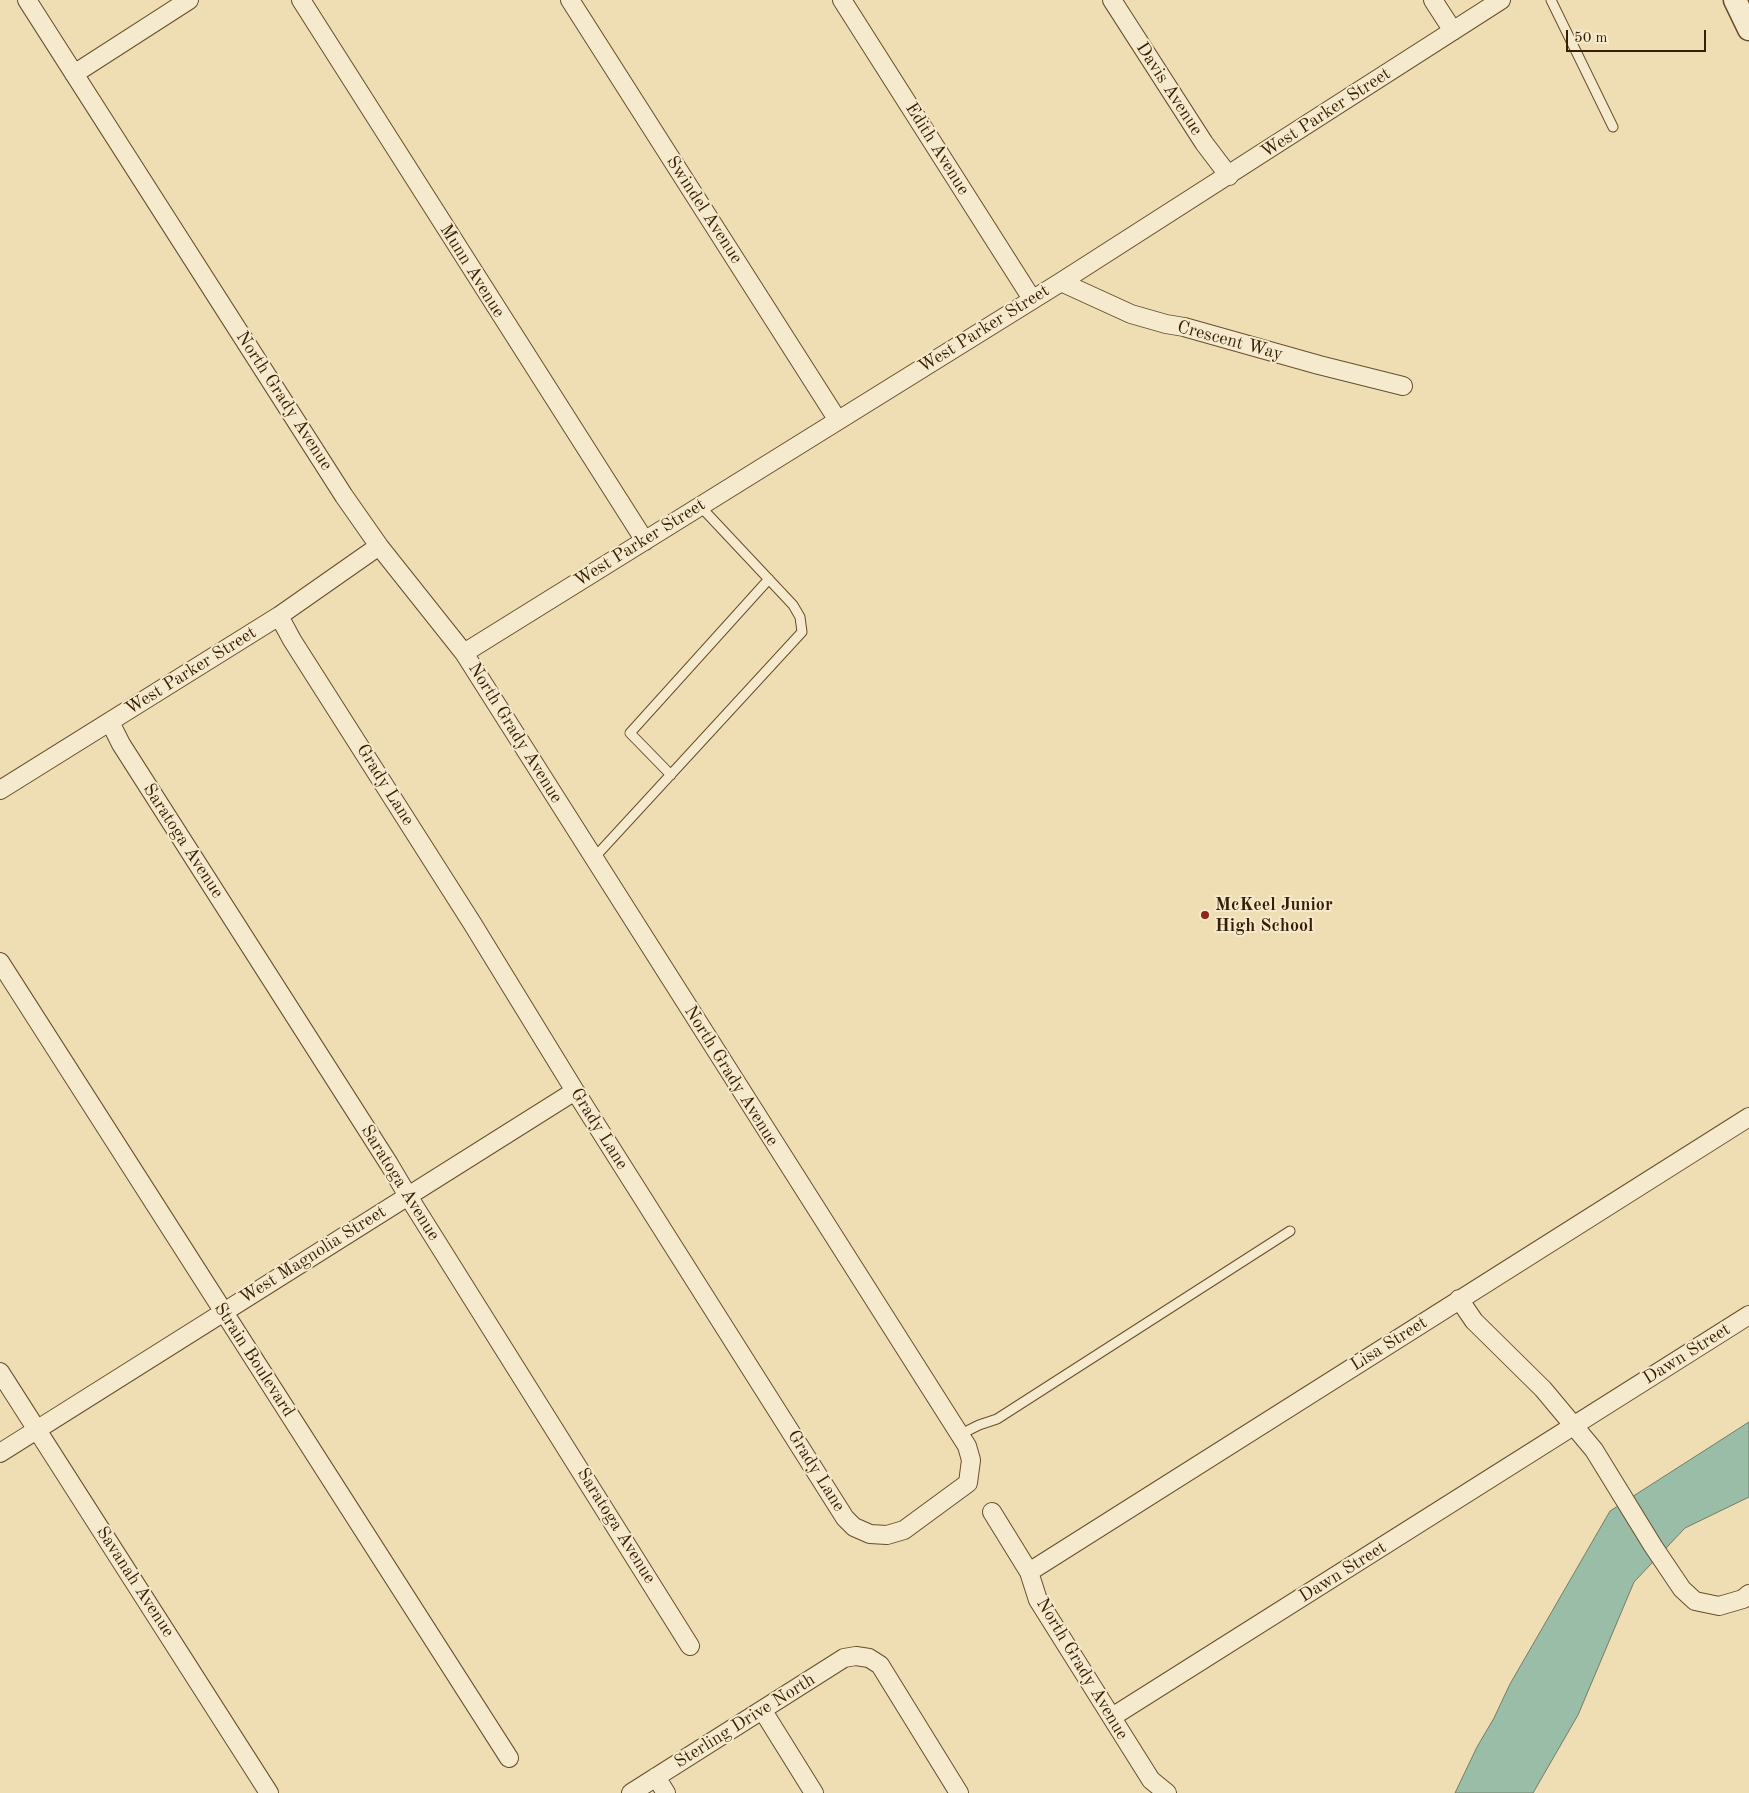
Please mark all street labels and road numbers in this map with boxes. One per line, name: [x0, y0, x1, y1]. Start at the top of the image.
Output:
street label: Davis Avenue: [1131, 38, 1207, 140]
street label: West Parker Street: [1257, 63, 1395, 163]
street label: Edith Avenue: [900, 99, 974, 199]
street label: Swindel Avenue: [661, 152, 747, 268]
street label: Munn Avenue: [435, 220, 509, 322]
street label: West Parker Street: [915, 280, 1053, 378]
street label: Crescent Way: [1175, 317, 1285, 365]
street label: North Grady Avenue: [231, 327, 337, 475]
street label: West Parker Street: [571, 494, 709, 592]
street label: West Parker Street: [122, 622, 260, 720]
street label: North Grady Avenue: [463, 659, 567, 807]
street label: Grady Lane: [351, 740, 419, 830]
street label: Saratoga Avenue: [138, 780, 228, 902]
street label: North Grady Avenue: [679, 1002, 783, 1150]
street label: Grady Lane: [565, 1084, 633, 1174]
street label: Saratoga Avenue: [356, 1121, 444, 1245]
street label: West Magnolia Street: [236, 1201, 390, 1309]
street label: Strain Boulevard: [209, 1299, 299, 1421]
street label: Lisa Street: [1347, 1312, 1431, 1376]
street label: Dawn Street: [1639, 1319, 1735, 1389]
street label: Grady Lane: [782, 1426, 850, 1516]
street label: Saratoga Avenue: [572, 1464, 660, 1588]
street label: Savanah Avenue: [91, 1522, 179, 1642]
street label: Dawn Street: [1295, 1537, 1391, 1607]
street label: North Grady Avenue: [1031, 1594, 1133, 1744]
street label: Sterling Drive North: [671, 1669, 819, 1773]

